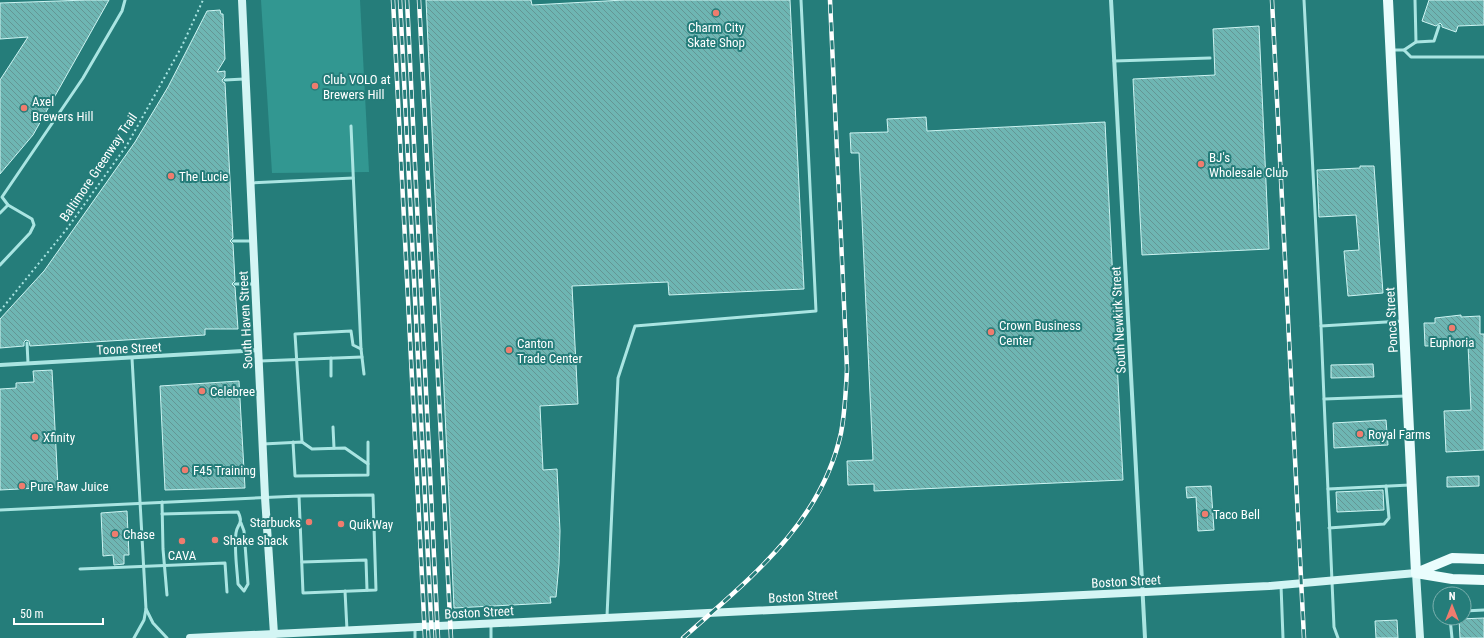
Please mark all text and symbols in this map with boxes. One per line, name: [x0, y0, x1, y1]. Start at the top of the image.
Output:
marker: Charm City Skate Shop: [711, 8, 721, 18]
place label: Charm City Skate Shop: [687, 20, 745, 50]
place label: Club VOLO at Brewers Hill: [323, 72, 391, 102]
marker: Club VOLO at Brewers Hill: [310, 81, 320, 91]
place label: Axel Brewers Hill: [32, 94, 93, 124]
marker: Axel Brewers Hill: [19, 103, 29, 113]
street label: Baltimore Greenway Trail: [57, 110, 140, 224]
place label: BJ's Wholesale Club: [1209, 150, 1288, 180]
marker: BJ's Wholesale Club: [1196, 159, 1206, 169]
place label: The Lucie: [179, 169, 228, 184]
marker: The Lucie: [166, 171, 176, 181]
street label: South Newkirk Street: [1108, 266, 1129, 374]
street label: South Haven Street: [235, 270, 256, 369]
street label: Ponca Street: [1382, 287, 1401, 353]
place label: Crown Business Center: [999, 318, 1081, 348]
marker: Euphoria: [1447, 323, 1457, 333]
marker: Crown Business Center: [986, 327, 996, 337]
place label: Euphoria: [1429, 335, 1475, 350]
place label: Canton Trade Center: [517, 336, 582, 366]
street label: Toone Street: [96, 339, 162, 358]
marker: Canton Trade Center: [504, 345, 514, 355]
place label: Celebree: [210, 384, 255, 399]
marker: Celebree: [197, 386, 207, 396]
place label: Royal Farms: [1368, 427, 1431, 442]
marker: Royal Farms: [1355, 429, 1365, 439]
place label: Xfinity: [43, 430, 76, 445]
marker: Xfinity: [30, 432, 40, 442]
place label: F45 Training: [193, 463, 256, 478]
marker: F45 Training: [180, 465, 190, 475]
place label: Pure Raw Juice: [30, 479, 109, 494]
marker: Pure Raw Juice: [17, 481, 27, 491]
place label: Taco Bell: [1213, 507, 1260, 522]
marker: Taco Bell: [1200, 509, 1210, 519]
place label: Starbucks: [250, 515, 301, 530]
marker: Starbucks: [304, 517, 314, 527]
place label: QuikWay: [349, 517, 394, 532]
marker: QuikWay: [336, 519, 346, 529]
place label: Chase: [123, 527, 155, 542]
marker: Chase: [110, 529, 120, 539]
place label: Shake Shack: [223, 533, 288, 548]
marker: Shake Shack: [210, 535, 220, 545]
marker: CAVA: [177, 536, 187, 546]
place label: CAVA: [168, 548, 197, 563]
street label: Boston Street: [1091, 572, 1161, 591]
north arrow: [1432, 586, 1472, 626]
street label: Boston Street: [768, 587, 838, 606]
text: N: [1449, 590, 1456, 603]
scale bar: [14, 600, 103, 626]
street label: Boston Street: [444, 603, 514, 622]
text: 50 m: [20, 607, 44, 621]

